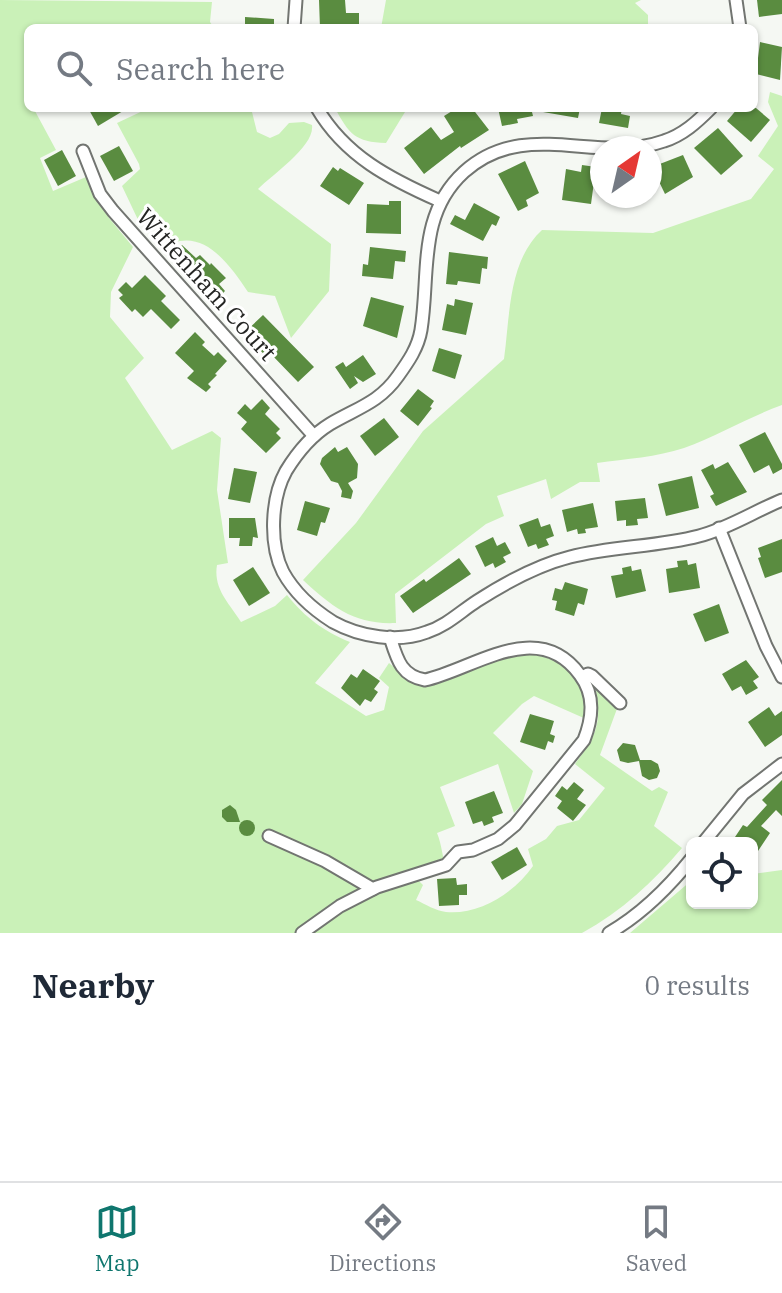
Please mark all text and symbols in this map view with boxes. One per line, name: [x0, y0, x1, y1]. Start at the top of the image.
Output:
search box: [24, 24, 758, 112]
icon: search: [52, 46, 96, 90]
text: Search here: [116, 49, 285, 88]
north arrow: [590, 136, 662, 208]
street label: Wittenham Court: [130, 201, 284, 367]
map controls: [686, 837, 758, 909]
button: locate: [686, 837, 758, 909]
text: Nearby: [32, 963, 154, 1007]
text: 0 results: [644, 968, 750, 1002]
tab: Map: [95, 1200, 139, 1277]
tab: Directions: [329, 1200, 436, 1277]
tab: Saved: [626, 1200, 687, 1277]

